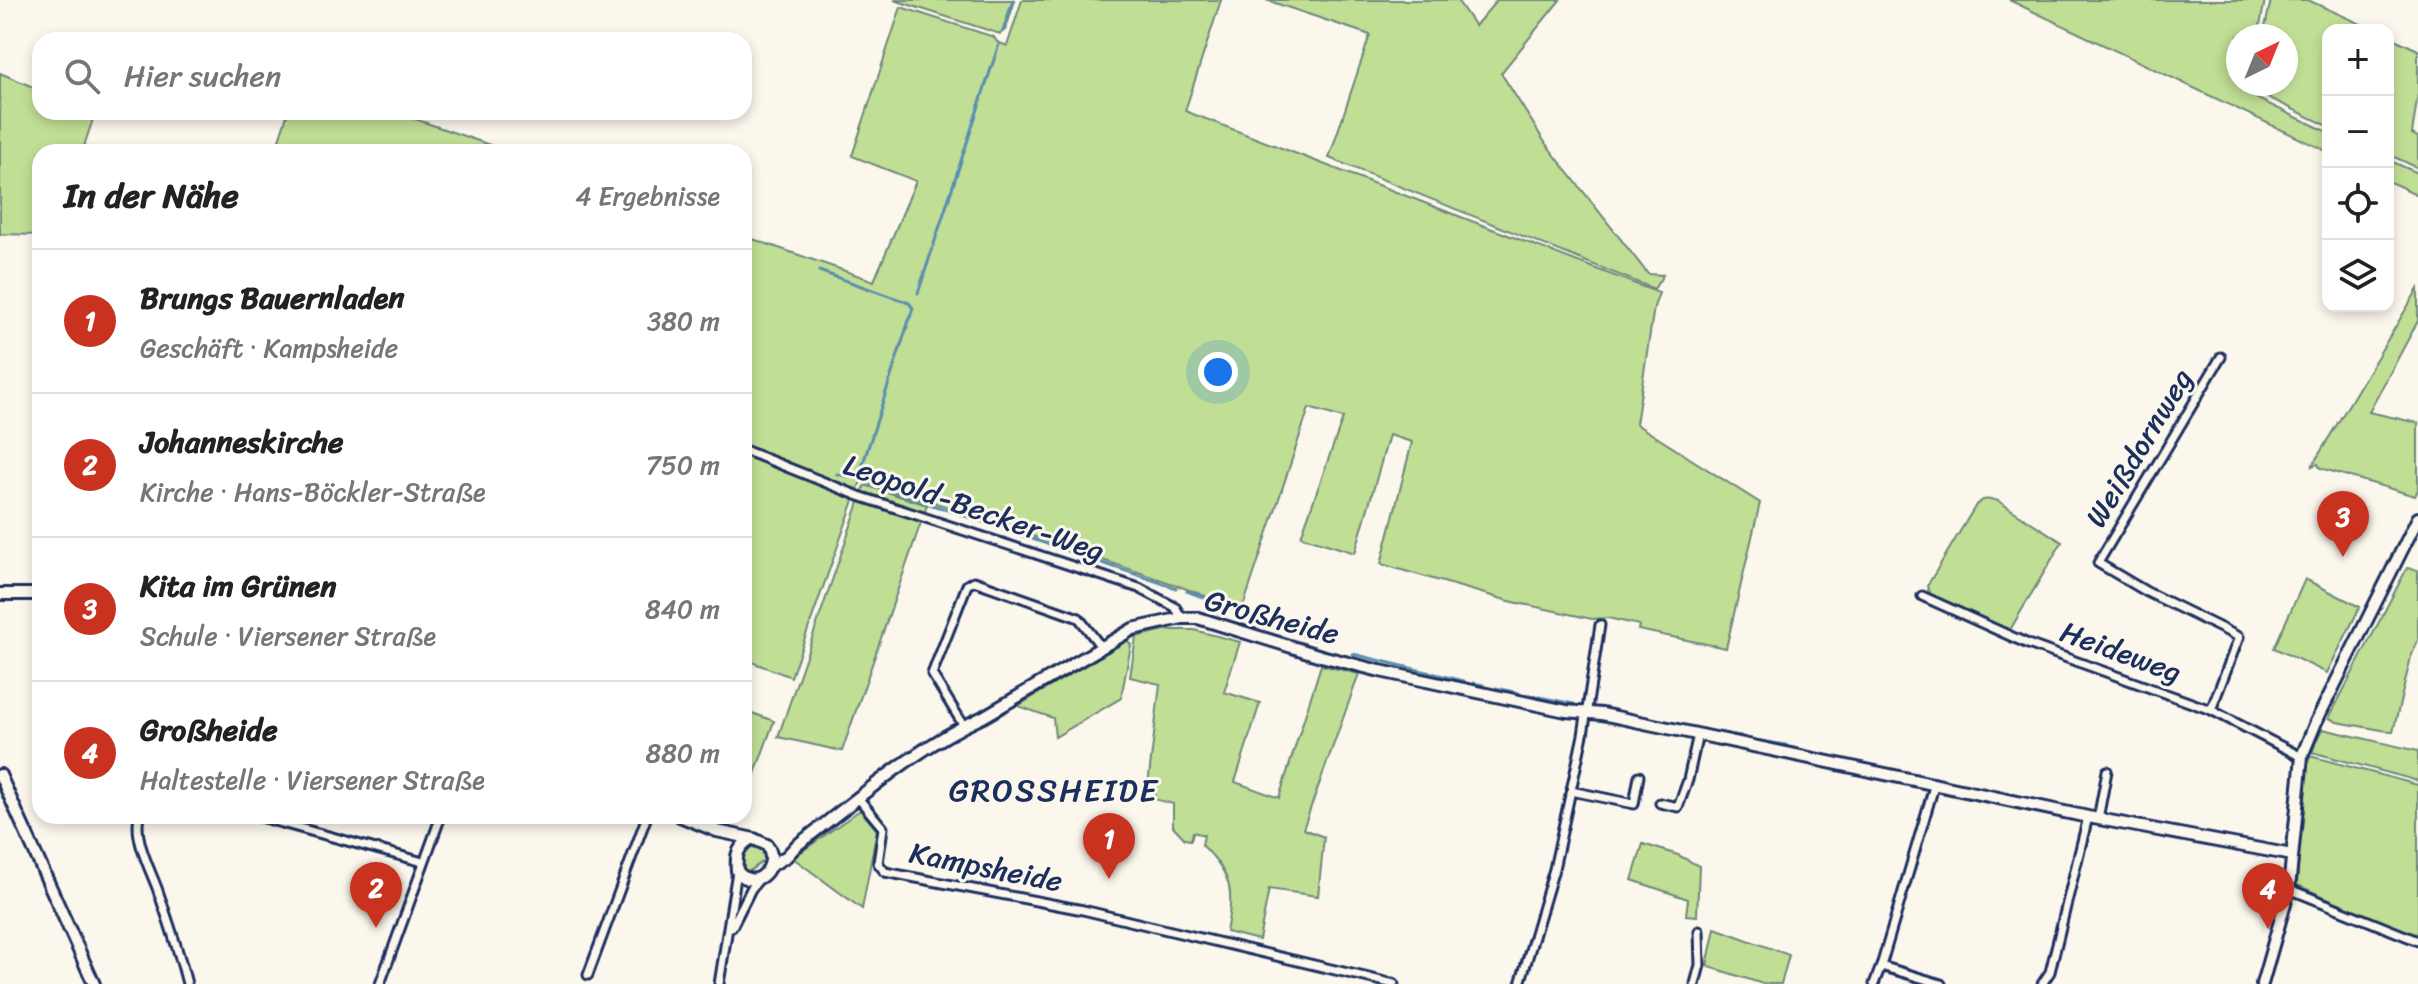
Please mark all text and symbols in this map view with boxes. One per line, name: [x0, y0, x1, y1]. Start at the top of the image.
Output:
north arrow: [2226, 24, 2298, 96]
map controls: [2322, 24, 2394, 312]
button: +: [2322, 24, 2394, 96]
search box: [32, 32, 752, 120]
text: Hier suchen: [124, 49, 281, 103]
icon: search: [60, 54, 104, 98]
button: −: [2322, 96, 2394, 168]
text: In der Nähe: [64, 166, 239, 226]
button: locate: [2322, 168, 2394, 240]
text: 4 Ergebnisse: [575, 173, 720, 219]
button: layers: [2322, 240, 2394, 312]
text: Brungs Bauernladen: [140, 271, 404, 325]
text: 1: [84, 298, 96, 344]
text: 380 m: [647, 298, 720, 344]
text: Geschäft · Kampsheide: [140, 325, 398, 371]
your location: [1198, 352, 1238, 392]
street label: Weißdornweg: [2070, 358, 2208, 538]
text: Johanneskirche: [140, 415, 343, 469]
street label: Leopold-Becker-Weg: [836, 438, 1112, 578]
text: 2: [82, 442, 98, 488]
text: 750 m: [646, 442, 720, 488]
text: Kirche · Hans-Böckler-Straße: [140, 469, 486, 515]
pin: 3: [2317, 491, 2369, 557]
text: Kita im Grünen: [140, 559, 336, 613]
street label: Großheide: [1199, 573, 1345, 661]
text: 3: [83, 586, 97, 632]
text: 840 m: [645, 586, 720, 632]
street label: Heideweg: [2052, 605, 2190, 699]
text: Schule · Viersener Straße: [140, 613, 436, 659]
text: Großheide: [140, 703, 278, 757]
text: 4: [82, 730, 98, 776]
text: 880 m: [645, 730, 720, 776]
text: Haltestelle · Viersener Straße: [140, 757, 485, 803]
district label: GROSSHEIDE: [949, 762, 1159, 819]
pin: 1: [1083, 813, 1135, 879]
street label: Kampsheide: [905, 826, 1067, 908]
pin: 2: [350, 862, 402, 928]
pin: 4: [2242, 863, 2294, 929]

